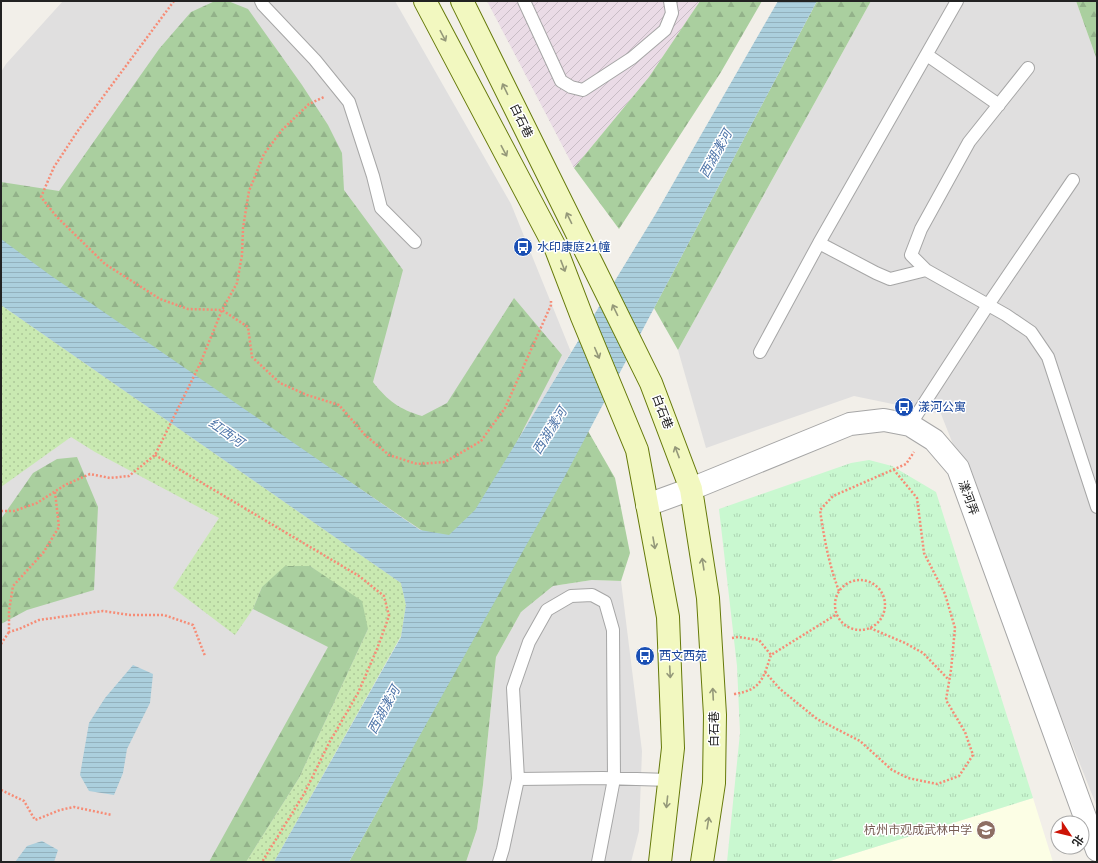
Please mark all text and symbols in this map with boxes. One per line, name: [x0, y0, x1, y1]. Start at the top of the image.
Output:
one-way arrow: [440, 29, 447, 41]
one-way arrow: [501, 83, 509, 95]
street label: 白石巷: [506, 102, 536, 140]
water label: 西湖漾河: [696, 125, 737, 181]
one-way arrow: [500, 144, 508, 156]
one-way arrow: [565, 212, 572, 224]
bus stop icon: 水印康庭21幢: [512, 236, 534, 258]
place label: 水印康庭21幢: [537, 240, 610, 255]
one-way arrow: [559, 260, 567, 272]
one-way arrow: [611, 305, 618, 317]
one-way arrow: [593, 346, 601, 358]
street label: 白石巷: [649, 393, 675, 431]
bus stop icon: 漾河公寓: [893, 396, 915, 418]
place label: 漾河公寓: [918, 400, 966, 415]
water label: 西湖漾河: [529, 402, 572, 457]
water label: 红西河: [205, 415, 249, 452]
one-way arrow: [673, 447, 681, 459]
street label: 漾河弄: [955, 479, 981, 517]
one-way arrow: [651, 536, 659, 549]
one-way arrow: [699, 558, 707, 571]
bus stop icon: 西文西苑: [634, 645, 656, 667]
place label: 西文西苑: [659, 649, 707, 664]
one-way arrow: [666, 665, 674, 678]
water label: 西湖漾河: [364, 681, 405, 737]
one-way arrow: [710, 688, 717, 701]
street label: 白石巷: [707, 711, 722, 747]
one-way arrow: [664, 795, 671, 808]
north arrow: [1050, 815, 1090, 855]
one-way arrow: [704, 817, 712, 830]
school or university icon: 杭州市观成武林中学: [975, 819, 997, 841]
place label: 杭州市观成武林中学: [864, 823, 972, 838]
text: 北: [1069, 832, 1086, 849]

